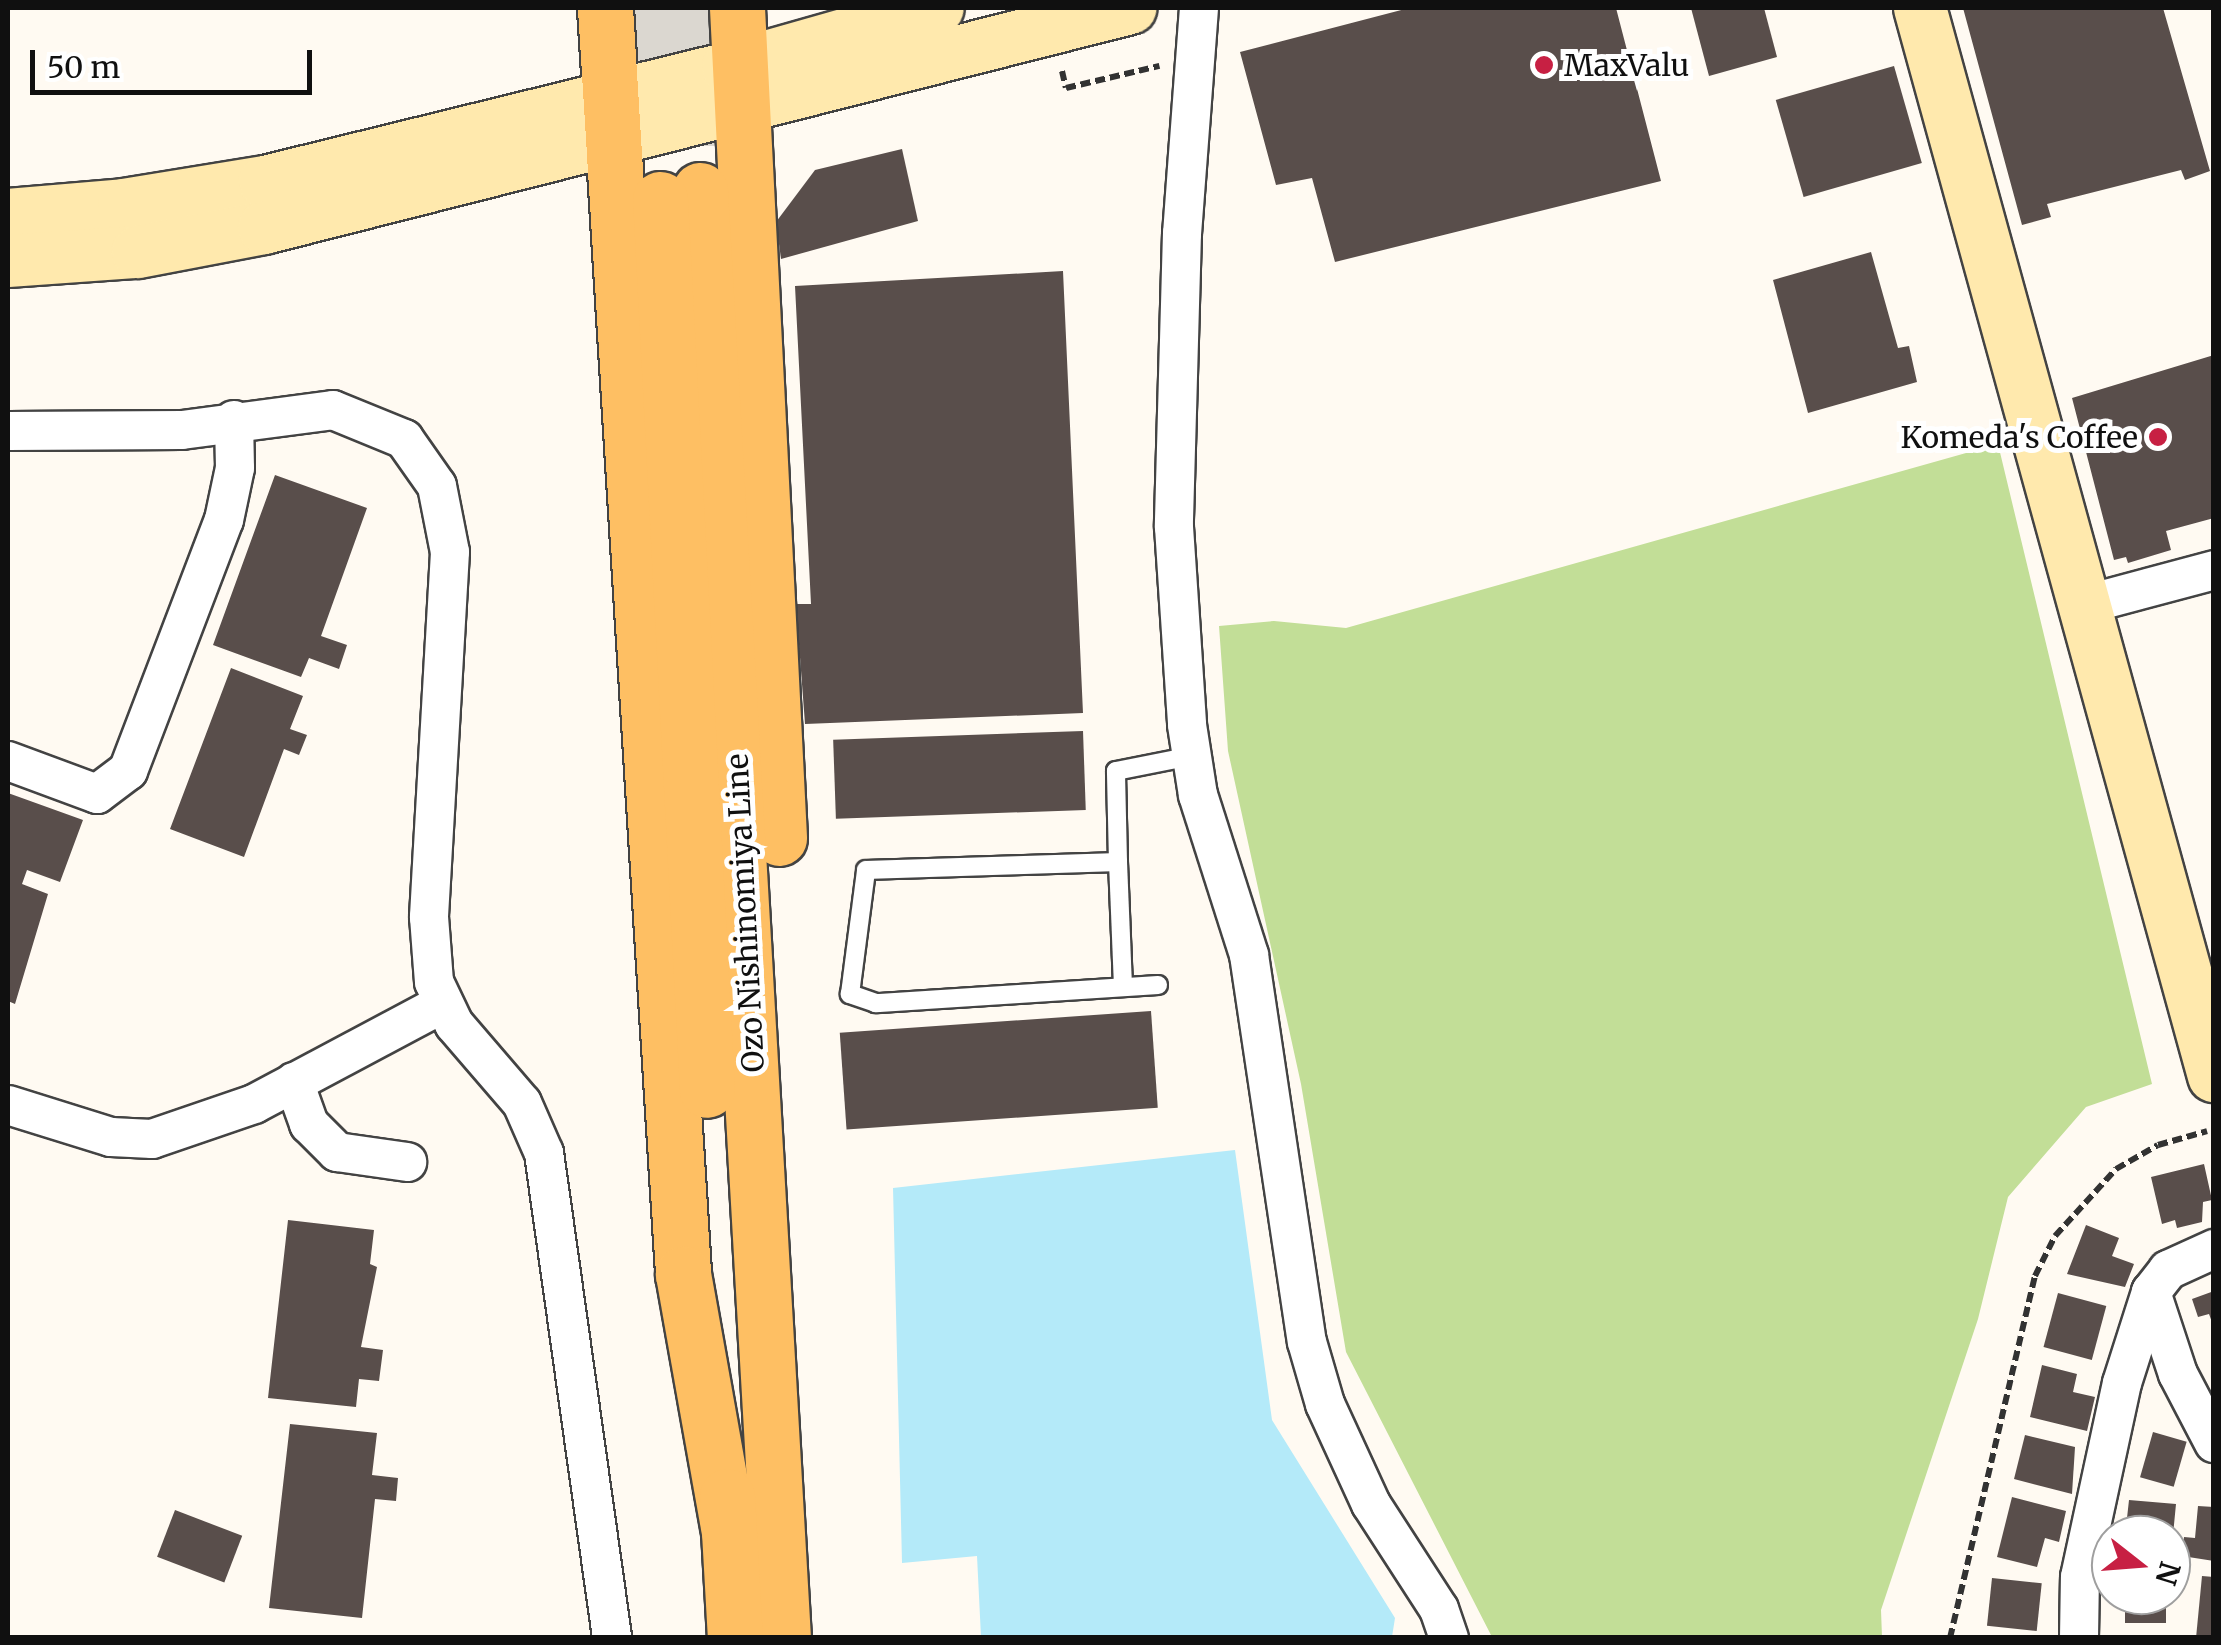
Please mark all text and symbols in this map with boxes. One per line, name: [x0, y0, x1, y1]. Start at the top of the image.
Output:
scale bar: [35, 30, 318, 92]
place label: MaxValu: [1564, 47, 1689, 83]
text: 50 m: [47, 48, 120, 86]
marker: MaxValu: [1533, 54, 1555, 76]
place label: Komeda's Coffee: [1901, 419, 2138, 455]
marker: Komeda's Coffee: [2147, 426, 2169, 448]
street label: Ozo Nishinomiya Line: [719, 753, 771, 1073]
north arrow: [2091, 1515, 2191, 1615]
text: N: [2147, 1557, 2188, 1589]

